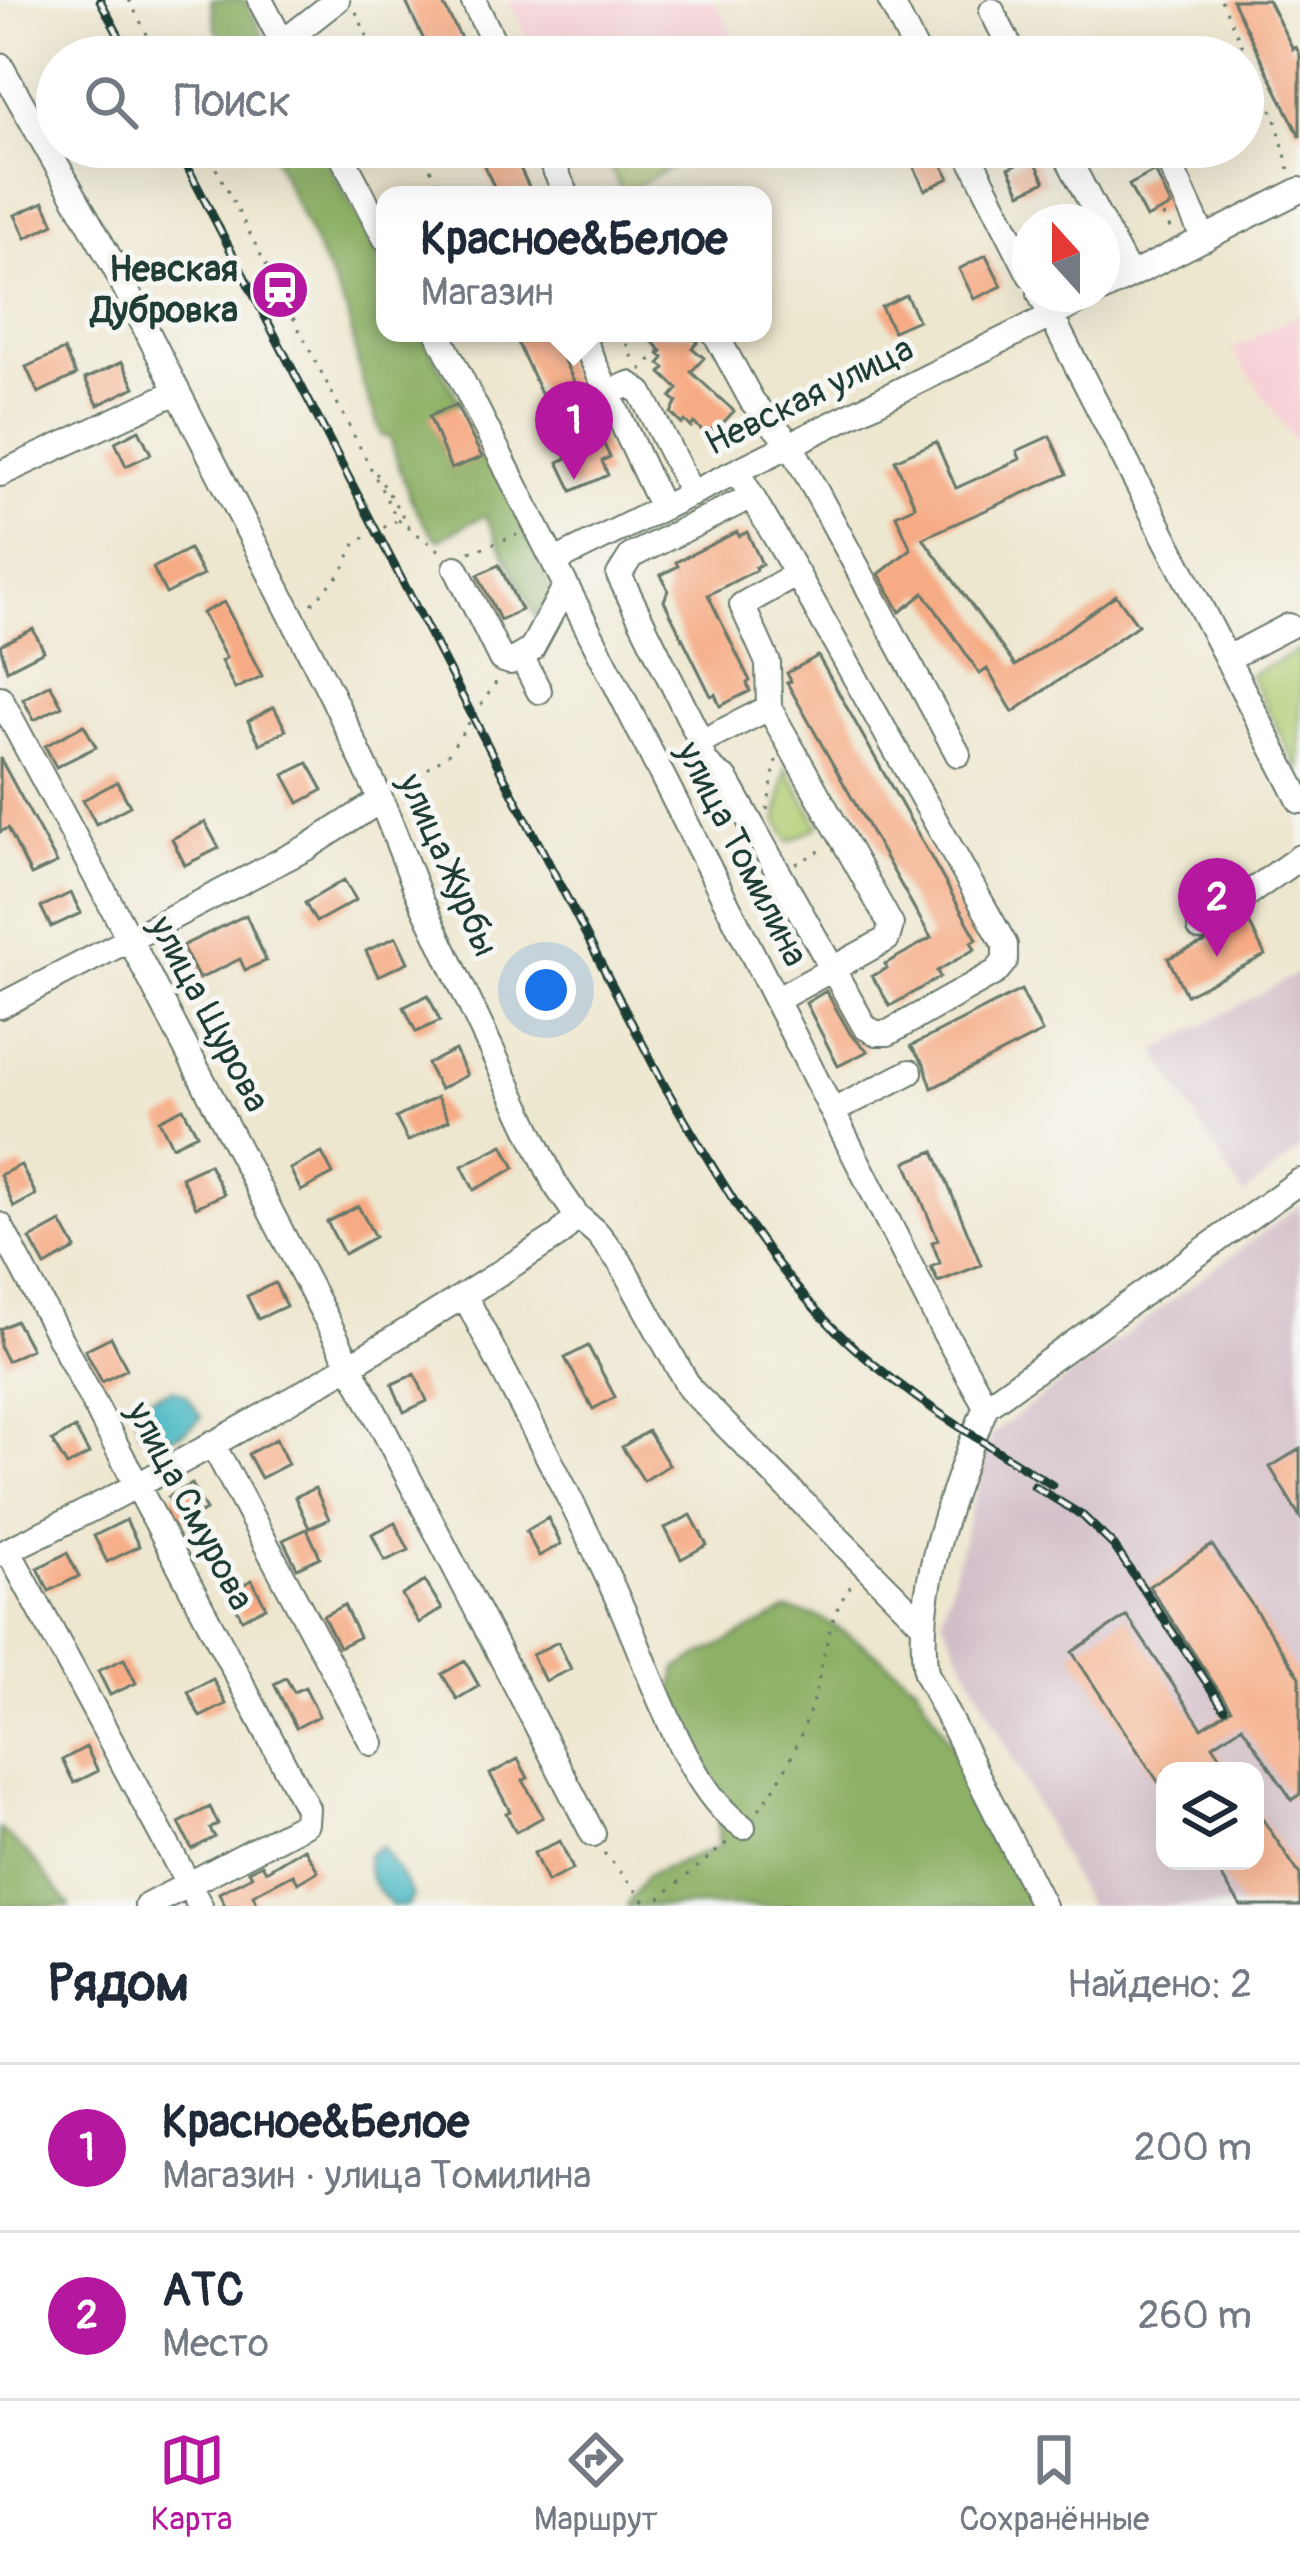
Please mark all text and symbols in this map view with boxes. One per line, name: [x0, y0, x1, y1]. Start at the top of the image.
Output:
search box: [36, 36, 1264, 168]
icon: search: [78, 69, 144, 135]
text: Поиск: [174, 74, 291, 130]
popup: [376, 186, 772, 342]
north arrow: [1012, 204, 1120, 312]
text: Красное&Белое: [420, 212, 728, 268]
place label: Невская Дубровка: [89, 247, 238, 333]
station icon: Невская Дубровка: [249, 259, 311, 321]
text: Магазин: [420, 268, 554, 317]
street label: Невская улица: [697, 326, 921, 466]
pin: 1: [535, 381, 613, 480]
street label: улица Томилина: [666, 733, 818, 974]
street label: улица Журбы: [387, 766, 508, 963]
pin: 2: [1178, 858, 1256, 957]
street label: улица Щурова: [138, 907, 279, 1120]
your location: [516, 960, 576, 1020]
street label: улица Смурова: [116, 1393, 264, 1618]
map controls: [1156, 1762, 1264, 1870]
button: layers: [1156, 1762, 1264, 1870]
text: Рядом: [48, 1952, 189, 2016]
text: Найдено: 2: [1067, 1960, 1252, 2009]
text: Красное&Белое: [162, 2095, 469, 2151]
text: 1: [79, 2123, 95, 2172]
text: 200 m: [1134, 2123, 1252, 2172]
text: Магазин · улица Томилина: [162, 2151, 591, 2200]
text: АТС: [162, 2263, 244, 2319]
text: 2: [76, 2291, 98, 2340]
text: 260 m: [1138, 2291, 1252, 2340]
text: Место: [162, 2319, 269, 2368]
tab: Карта: [151, 2427, 232, 2540]
tab: Маршрут: [534, 2427, 658, 2540]
tab: Сохранённые: [959, 2427, 1149, 2540]

